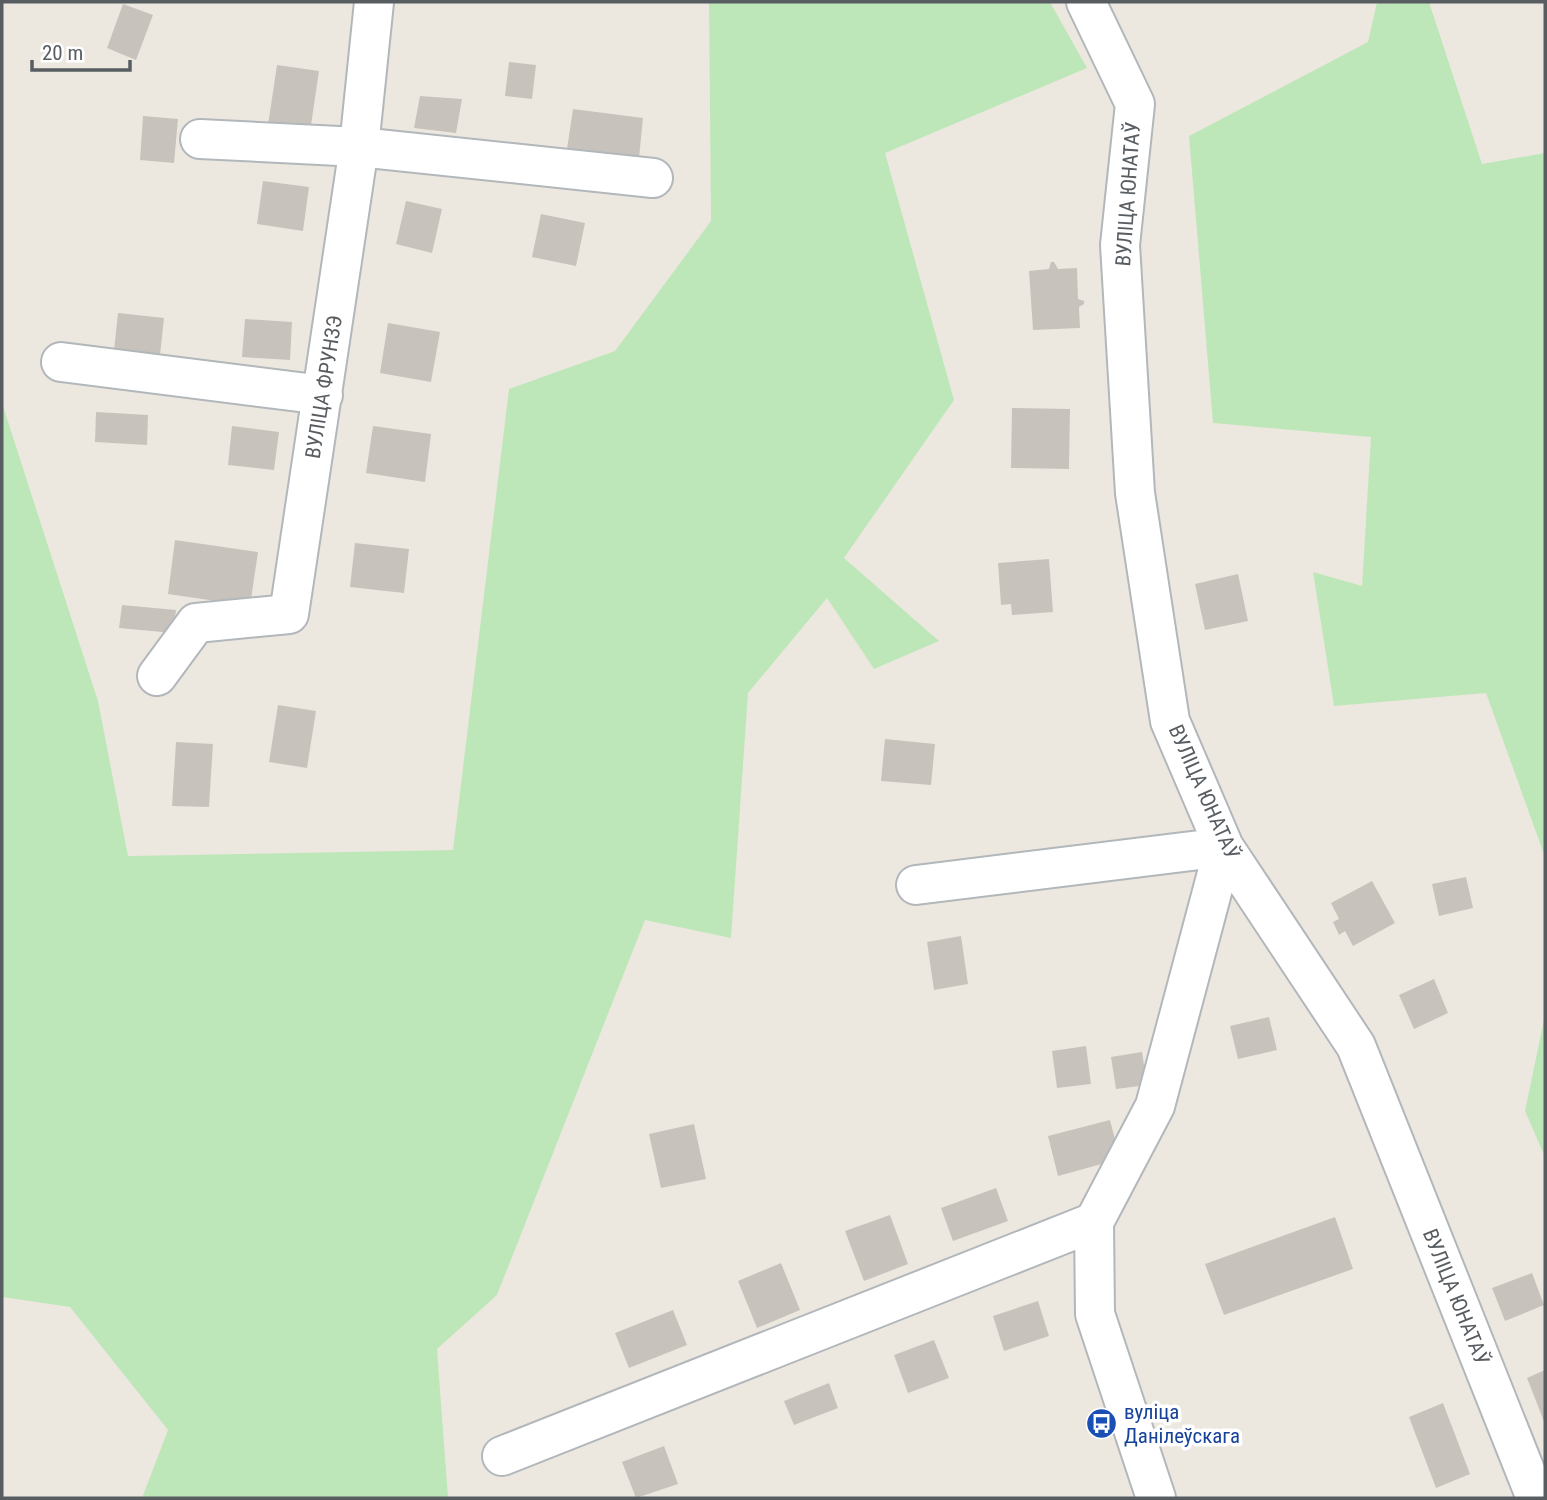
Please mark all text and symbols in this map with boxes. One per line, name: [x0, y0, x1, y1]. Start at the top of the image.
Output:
scale bar: [32, 28, 130, 72]
text: 20 m: [42, 41, 83, 65]
street label: ВУЛІЦА ЮНАТАЎ: [1111, 121, 1145, 267]
street label: ВУЛІЦА ФРУНЗЭ: [301, 314, 347, 460]
street label: ВУЛІЦА ЮНАТАЎ: [1164, 721, 1244, 863]
street label: ВУЛІЦА ЮНАТАЎ: [1418, 1225, 1494, 1369]
place label: вуліца Данілеўскага: [1124, 1400, 1240, 1448]
bus stop icon: вуліца Данілеўскага: [1084, 1407, 1118, 1441]

